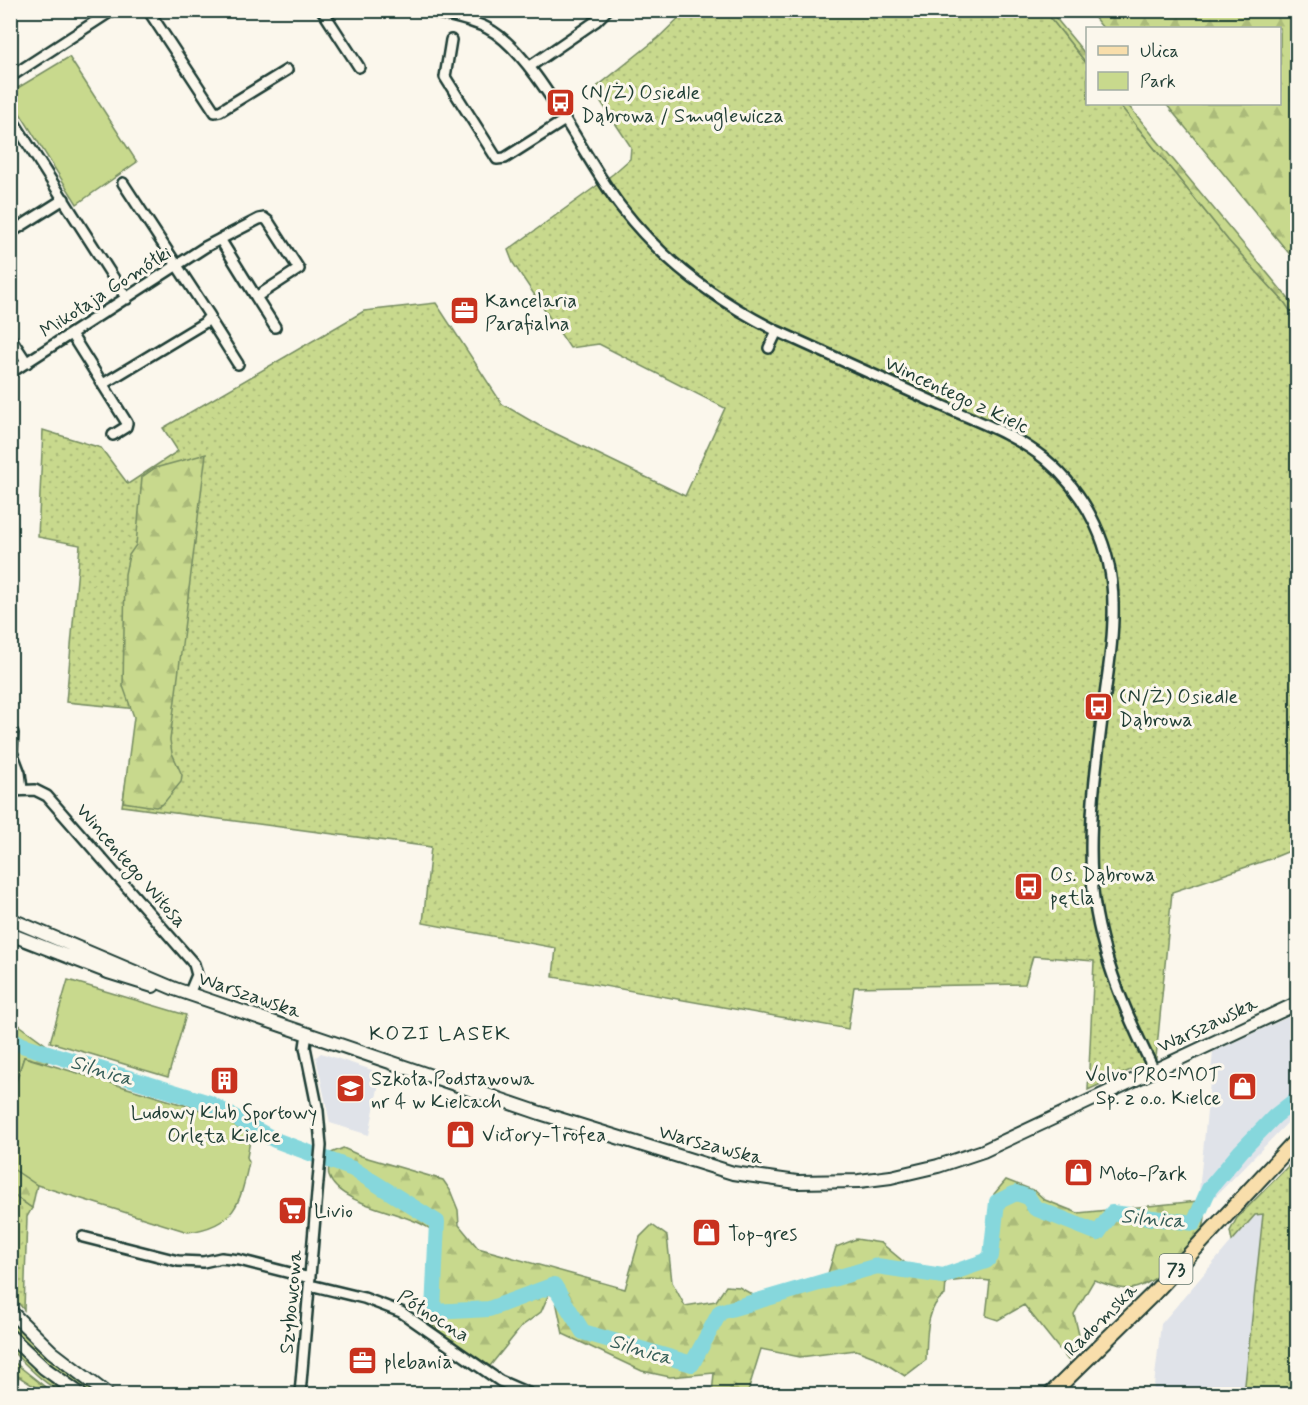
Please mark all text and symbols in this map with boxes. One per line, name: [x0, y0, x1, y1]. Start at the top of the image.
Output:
legend: [1086, 27, 1281, 105]
text: Ulica: [1140, 40, 1179, 64]
text: Park: [1140, 70, 1176, 94]
place label: (N/Ż) Osiedle Dąbrowa / Smuglewicza: [581, 80, 784, 131]
bus stop icon: (N/Ż) Osiedle Dąbrowa / Smuglewicza: [544, 87, 576, 119]
street label: Mikołaja Gomółki: [35, 240, 177, 345]
place label: Kancelaria Parafialna: [485, 288, 577, 338]
office icon: Kancelaria Parafialna: [448, 295, 480, 327]
street label: Wincentego z Kielc: [879, 350, 1033, 441]
place label: (N/Ż) Osiedle Dąbrowa: [1119, 684, 1238, 734]
bus stop icon: (N/Ż) Osiedle Dąbrowa: [1082, 691, 1114, 723]
street label: Wincentego Witosa: [68, 798, 193, 935]
place label: Os. Dąbrowa pętla: [1050, 862, 1155, 912]
bus stop icon: Os. Dąbrowa pętla: [1013, 870, 1045, 902]
street label: Warszawska: [194, 965, 306, 1026]
street label: Warszawska: [1153, 990, 1263, 1060]
district label: KOZI LASEK: [369, 1020, 511, 1048]
water label: Silnica: [67, 1048, 138, 1094]
place label: Volvo PRO-MOT Sp. z o.o. Kielce: [1085, 1062, 1222, 1112]
building icon: Ludowy Klub Sportowy Orlęta Kielce: [208, 1065, 240, 1097]
place label: Szkoła Podstawowa nr 4 w Kielcach: [371, 1066, 535, 1116]
shop icon: Volvo PRO-MOT Sp. z o.o. Kielce: [1226, 1070, 1258, 1102]
school or university icon: Szkoła Podstawowa nr 4 w Kielcach: [334, 1073, 366, 1105]
place label: Ludowy Klub Sportowy Orlęta Kielce: [131, 1100, 317, 1150]
shop icon: Victory-Trofea: [445, 1118, 477, 1150]
street label: Warszawska: [655, 1119, 767, 1173]
place label: Victory-Trofea: [482, 1122, 606, 1149]
shop icon: Moto-Park: [1062, 1157, 1094, 1189]
place label: Moto-Park: [1099, 1161, 1187, 1188]
supermarket icon: Livio: [277, 1194, 309, 1226]
place label: Livio: [314, 1198, 353, 1225]
water label: Silnica: [1120, 1202, 1187, 1236]
shop icon: Top-gres: [691, 1217, 723, 1249]
place label: Top-gres: [728, 1221, 797, 1248]
street label: Szybowcowa: [273, 1248, 310, 1355]
road number: 73: [1160, 1254, 1192, 1284]
street label: Radomska: [1058, 1277, 1145, 1363]
street label: Północna: [392, 1284, 474, 1349]
water label: Silnica: [606, 1327, 677, 1373]
office icon: plebania: [347, 1345, 379, 1377]
place label: plebania: [384, 1349, 453, 1376]

